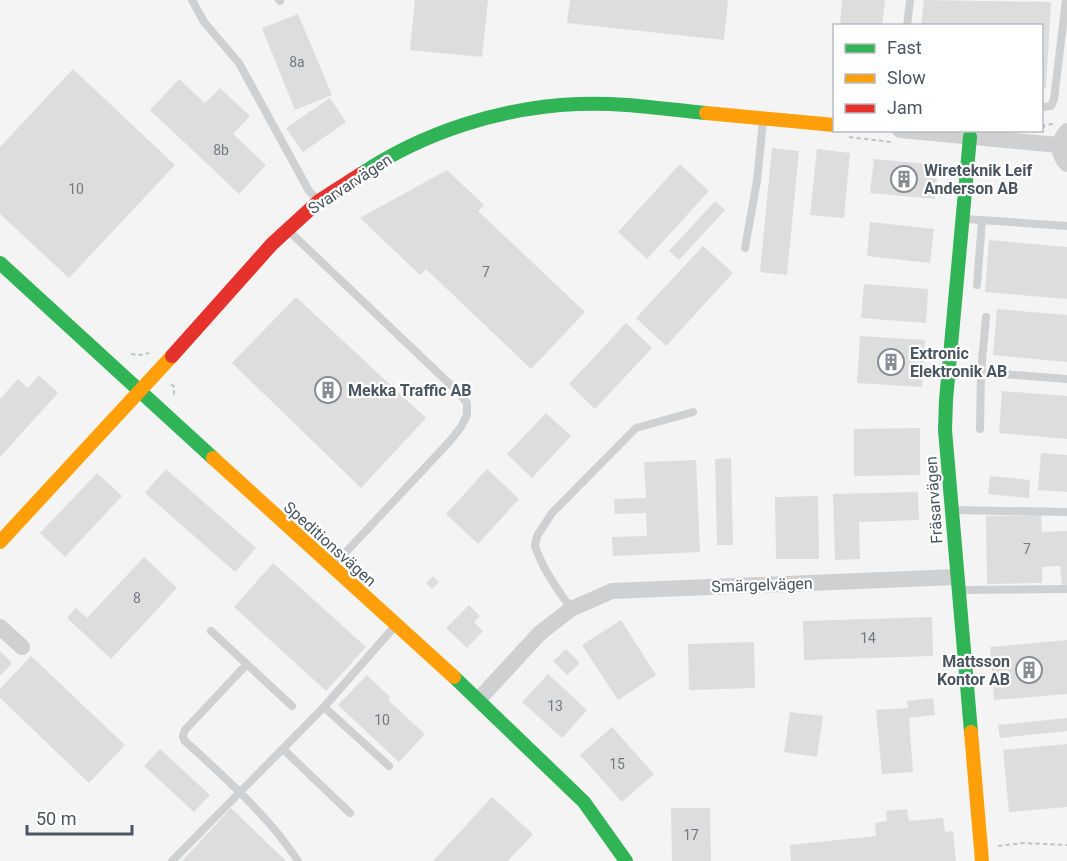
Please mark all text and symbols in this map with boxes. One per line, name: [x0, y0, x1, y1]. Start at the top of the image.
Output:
legend: [833, 24, 1043, 132]
text: Fast: [887, 37, 922, 58]
house number: 8a: [289, 54, 305, 70]
text: Slow: [887, 67, 926, 88]
text: Jam: [887, 97, 923, 118]
house number: 8b: [213, 142, 229, 158]
street label: Svarvarvägen: [305, 150, 395, 218]
place label: Wireteknik Leif Anderson AB: [924, 161, 1032, 198]
building icon: Wireteknik Leif Anderson AB: [889, 164, 919, 194]
house number: 10: [68, 181, 84, 197]
house number: 7: [482, 264, 490, 280]
place label: Extronic Elektronik AB: [910, 344, 1007, 381]
building icon: Extronic Elektronik AB: [876, 347, 906, 377]
building icon: Mekka Traffic AB: [313, 375, 343, 405]
place label: Mekka Traffic AB: [348, 381, 472, 400]
street label: Fräsarvägen: [921, 456, 947, 544]
street label: Speditionsvägen: [280, 498, 380, 590]
house number: 7: [1023, 541, 1031, 557]
street label: Smärgelvägen: [711, 574, 813, 596]
house number: 8: [133, 590, 141, 606]
house number: 14: [860, 630, 876, 646]
place label: Mattsson Kontor AB: [937, 652, 1010, 689]
building icon: Mattsson Kontor AB: [1014, 655, 1044, 685]
house number: 13: [547, 698, 563, 714]
house number: 10: [374, 712, 390, 728]
house number: 15: [609, 756, 625, 772]
scale bar: [27, 798, 132, 836]
text: 50 m: [36, 808, 76, 829]
house number: 17: [683, 827, 699, 843]

